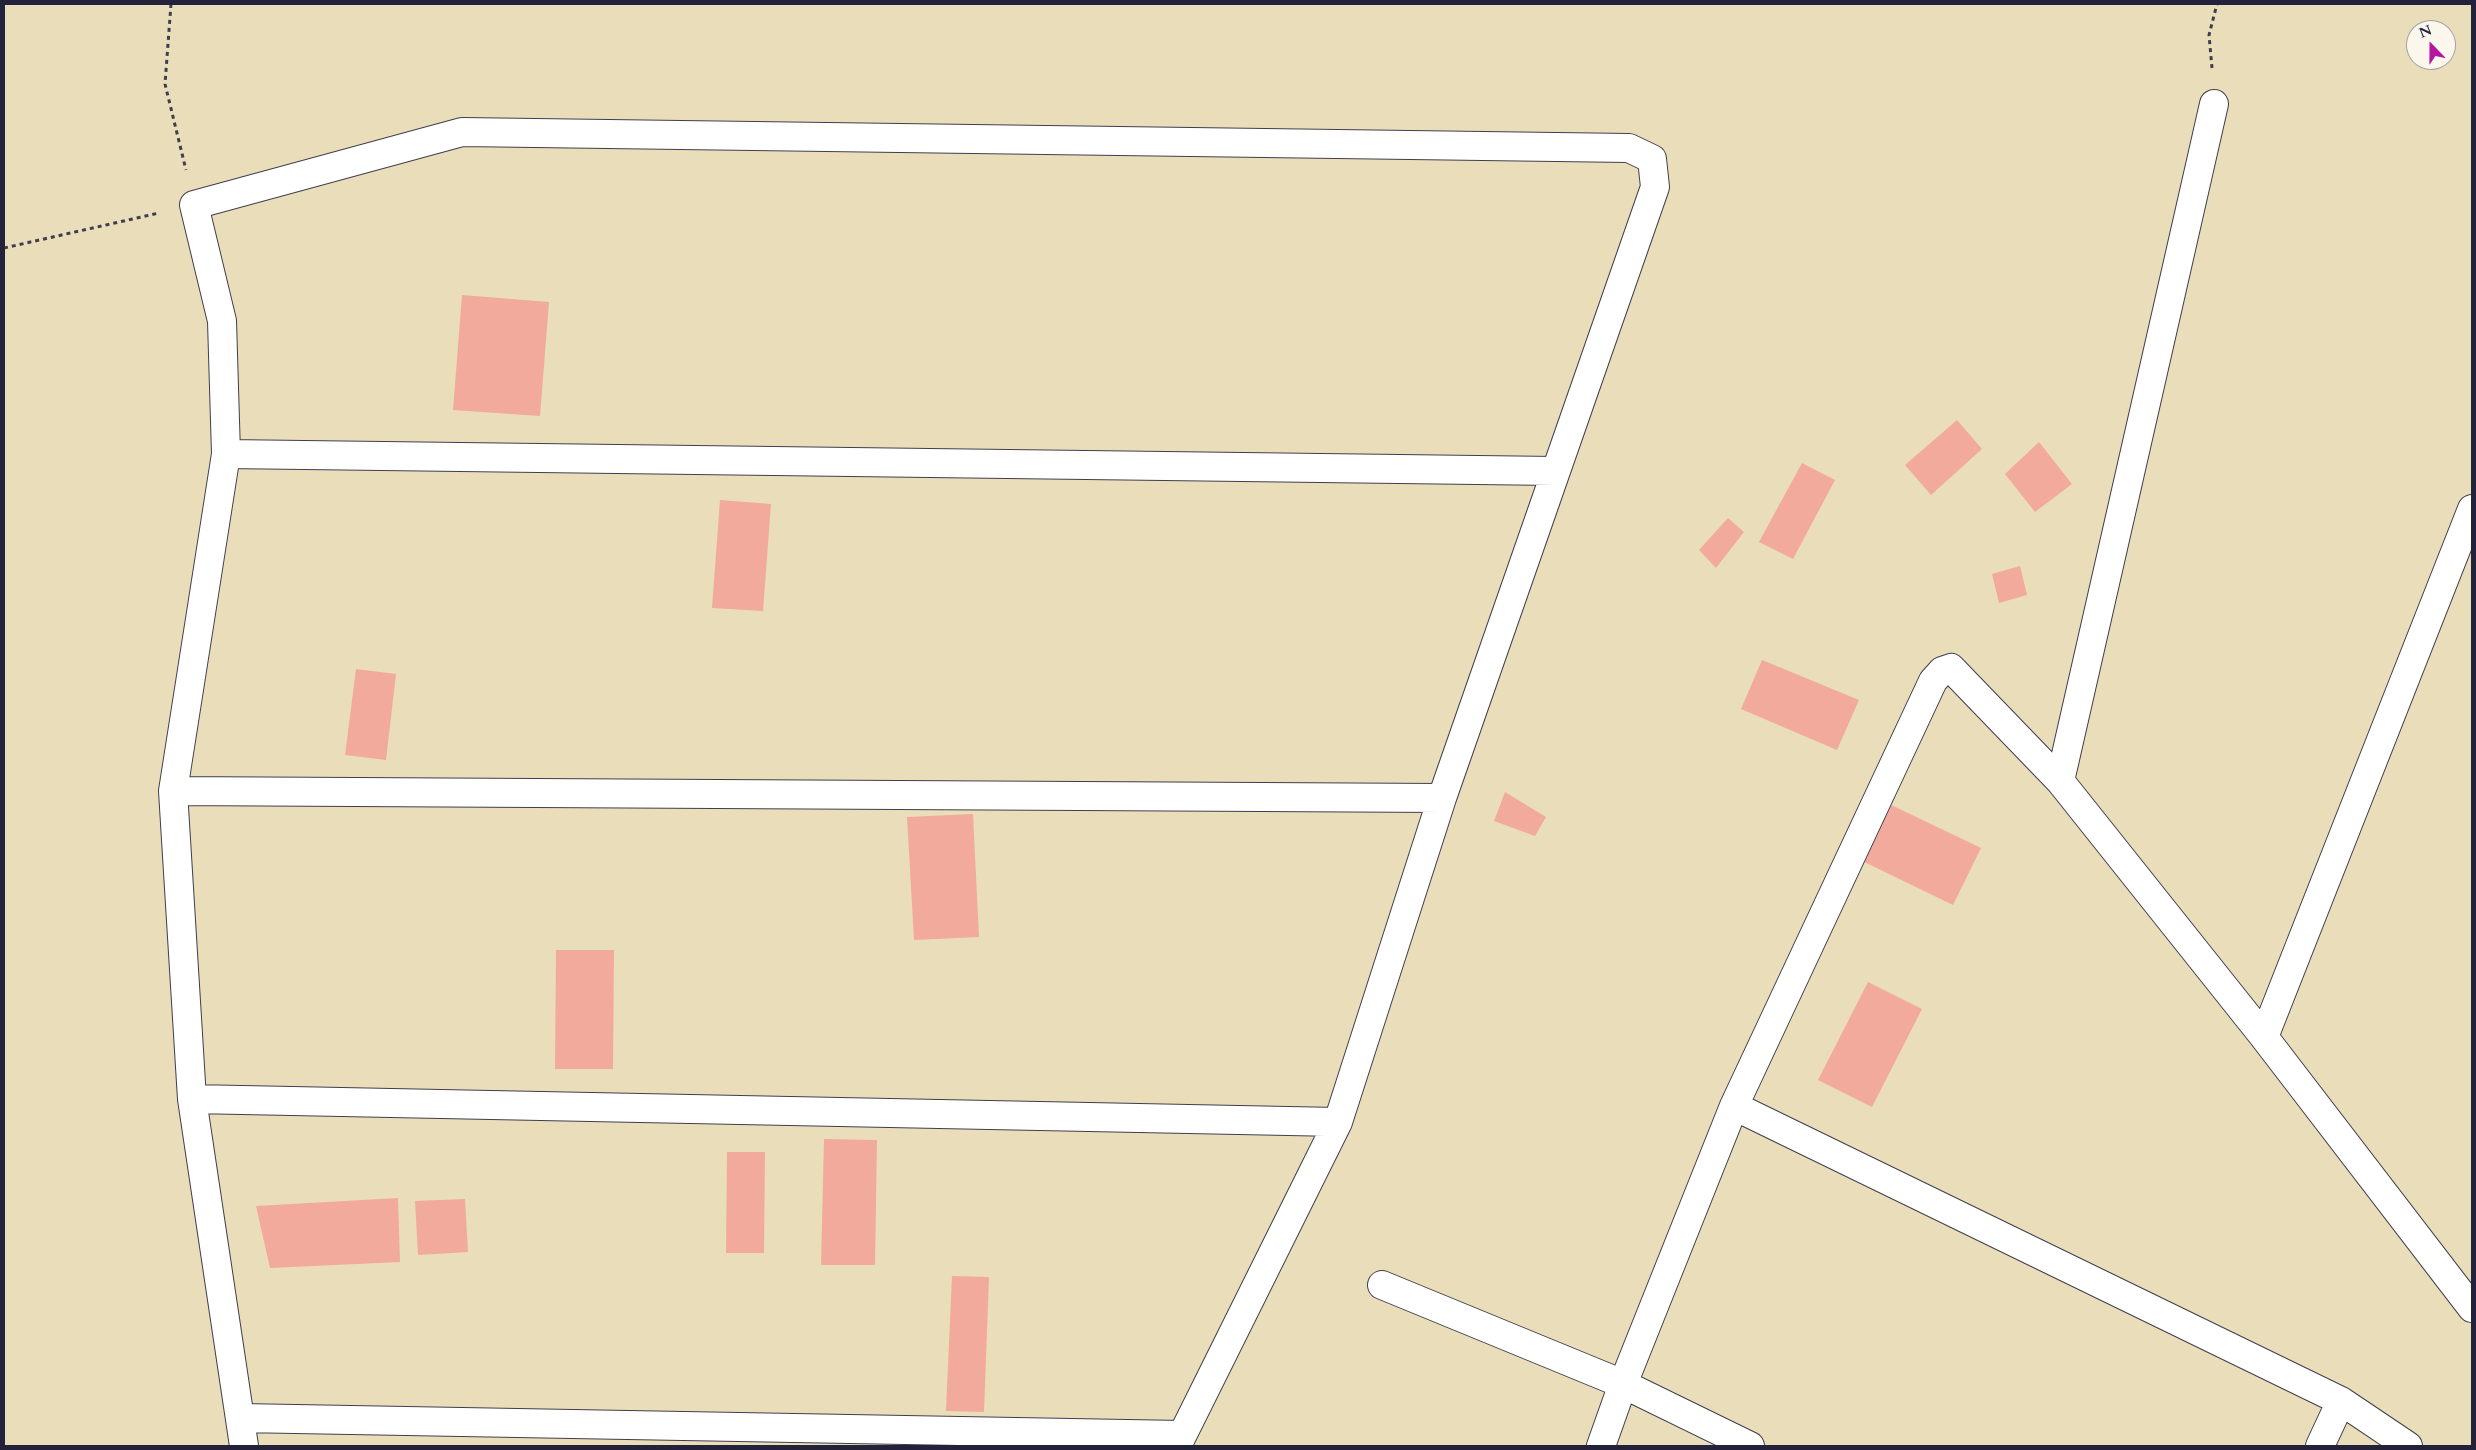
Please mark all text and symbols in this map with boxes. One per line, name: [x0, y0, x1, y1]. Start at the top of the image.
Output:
north arrow: [2406, 20, 2456, 70]
text: N: [2416, 20, 2435, 43]

